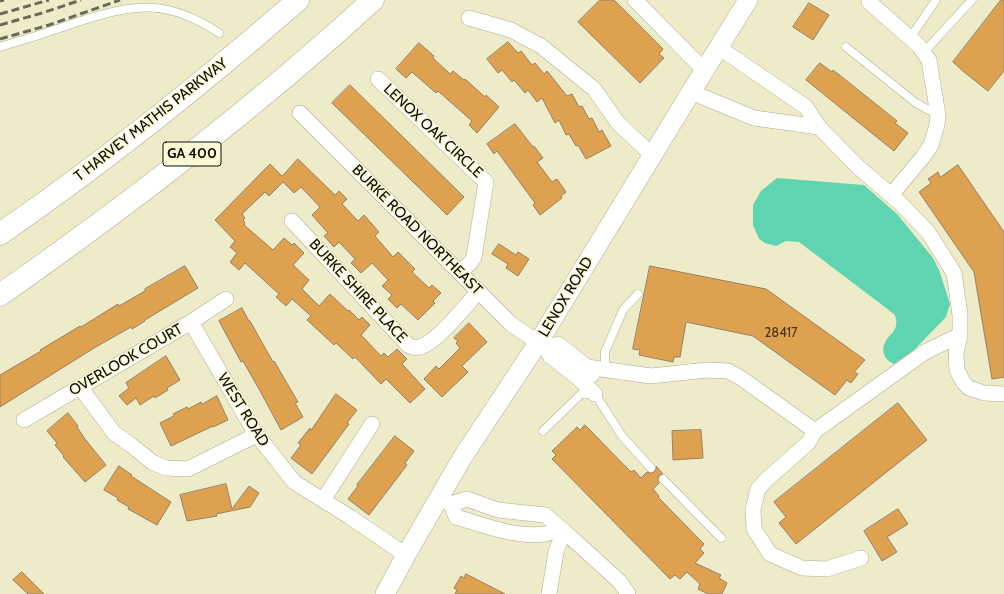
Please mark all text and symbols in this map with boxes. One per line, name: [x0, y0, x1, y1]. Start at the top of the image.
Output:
street label: T HARVEY MATHIS PARKWAY: [71, 54, 231, 186]
street label: LENOX OAK CIRCLE: [380, 80, 486, 182]
road number: GA 400: [163, 142, 221, 166]
street label: BURKE ROAD NORTHEAST: [348, 161, 486, 299]
street label: BURKE SHIRE PLACE: [305, 235, 411, 347]
street label: LENOX ROAD: [535, 254, 597, 340]
street label: OVERLOOK COURT: [66, 320, 186, 400]
house number: 28417: [765, 325, 797, 341]
street label: WEST ROAD: [213, 370, 273, 450]

